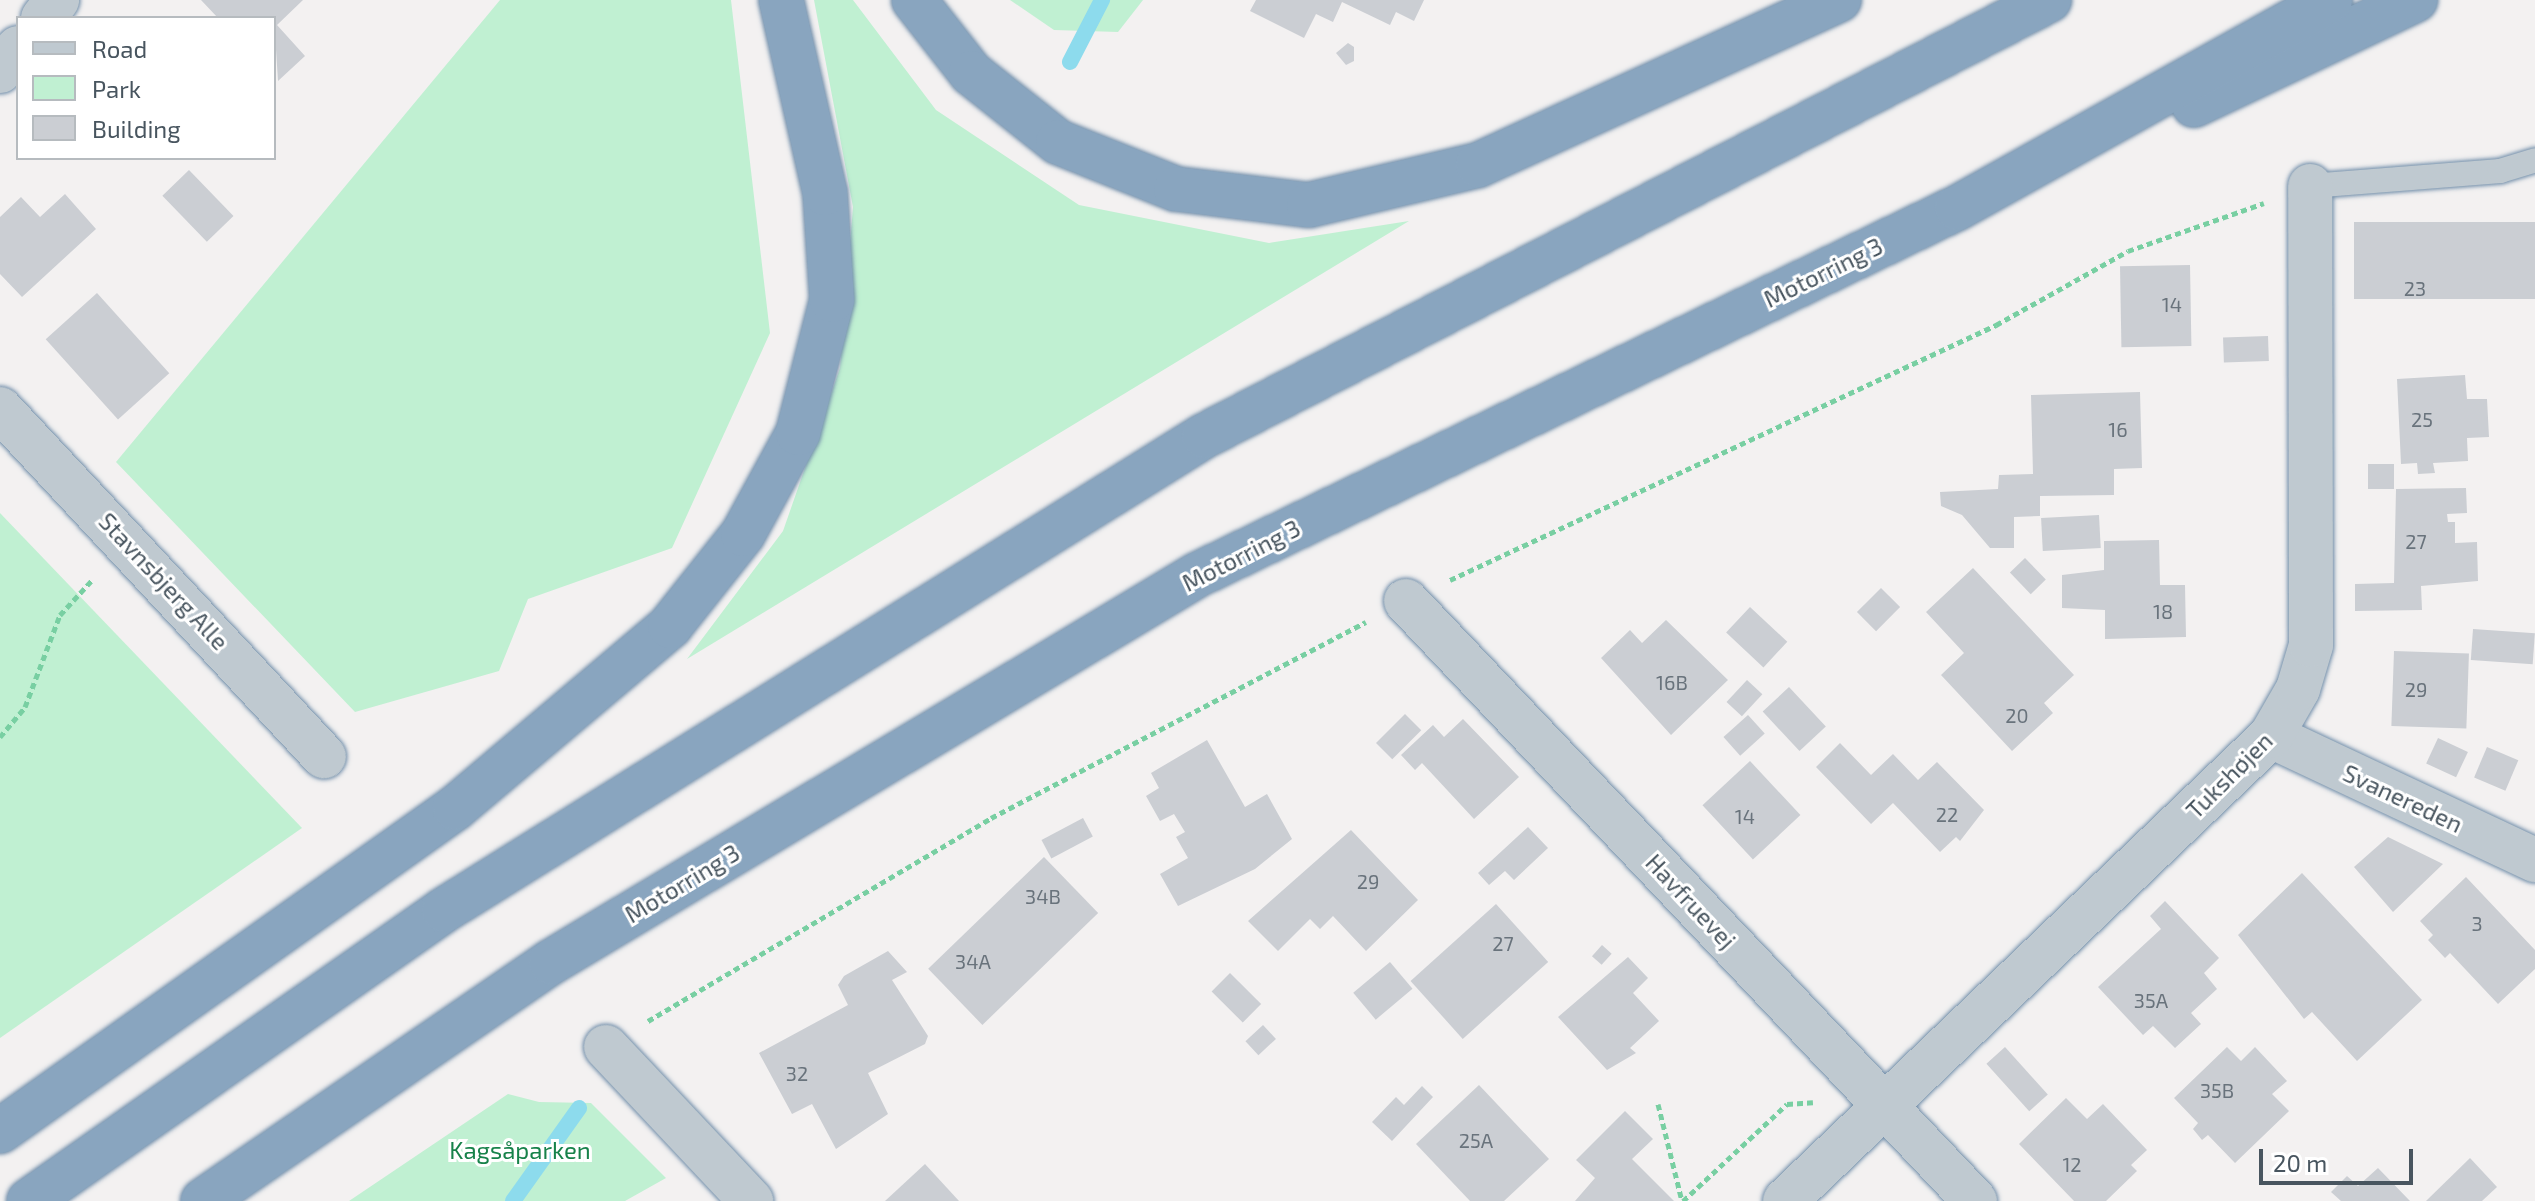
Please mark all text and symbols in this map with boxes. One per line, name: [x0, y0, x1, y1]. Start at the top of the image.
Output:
legend: [16, 16, 276, 160]
text: Road: [92, 34, 147, 63]
text: Park: [92, 74, 141, 103]
text: Building: [92, 114, 181, 143]
street label: Motorring 3: [1759, 231, 1887, 313]
house number: 23: [2404, 276, 2426, 300]
house number: 14: [2162, 292, 2182, 316]
house number: 25: [2411, 407, 2433, 431]
house number: 16: [2108, 417, 2128, 441]
street label: Stavnsbjerg Alle: [93, 506, 235, 656]
street label: Motorring 3: [1177, 513, 1305, 597]
house number: 27: [2405, 529, 2427, 553]
house number: 18: [2153, 599, 2173, 623]
house number: 16B: [1656, 670, 1688, 694]
house number: 29: [2405, 677, 2427, 701]
house number: 20: [2005, 703, 2029, 727]
street label: Tukshøjen: [2180, 726, 2278, 824]
street label: Svanereden: [2339, 758, 2467, 838]
house number: 22: [1936, 802, 1958, 826]
house number: 14: [1735, 804, 1755, 828]
street label: Motorring 3: [619, 838, 745, 928]
street label: Havfruevej: [1640, 848, 1742, 954]
house number: 29: [1357, 869, 1379, 893]
house number: 34B: [1025, 884, 1061, 908]
house number: 3: [2471, 911, 2483, 935]
house number: 27: [1492, 931, 1514, 955]
house number: 34A: [955, 949, 991, 973]
house number: 35A: [2134, 988, 2168, 1012]
house number: 32: [786, 1061, 808, 1085]
house number: 35B: [2200, 1078, 2234, 1102]
house number: 25A: [1459, 1128, 1493, 1152]
scale bar: [2263, 1133, 2417, 1183]
park label: Kagsåparken: [449, 1136, 591, 1164]
text: 20 m: [2273, 1148, 2327, 1177]
house number: 12: [2062, 1152, 2082, 1176]

